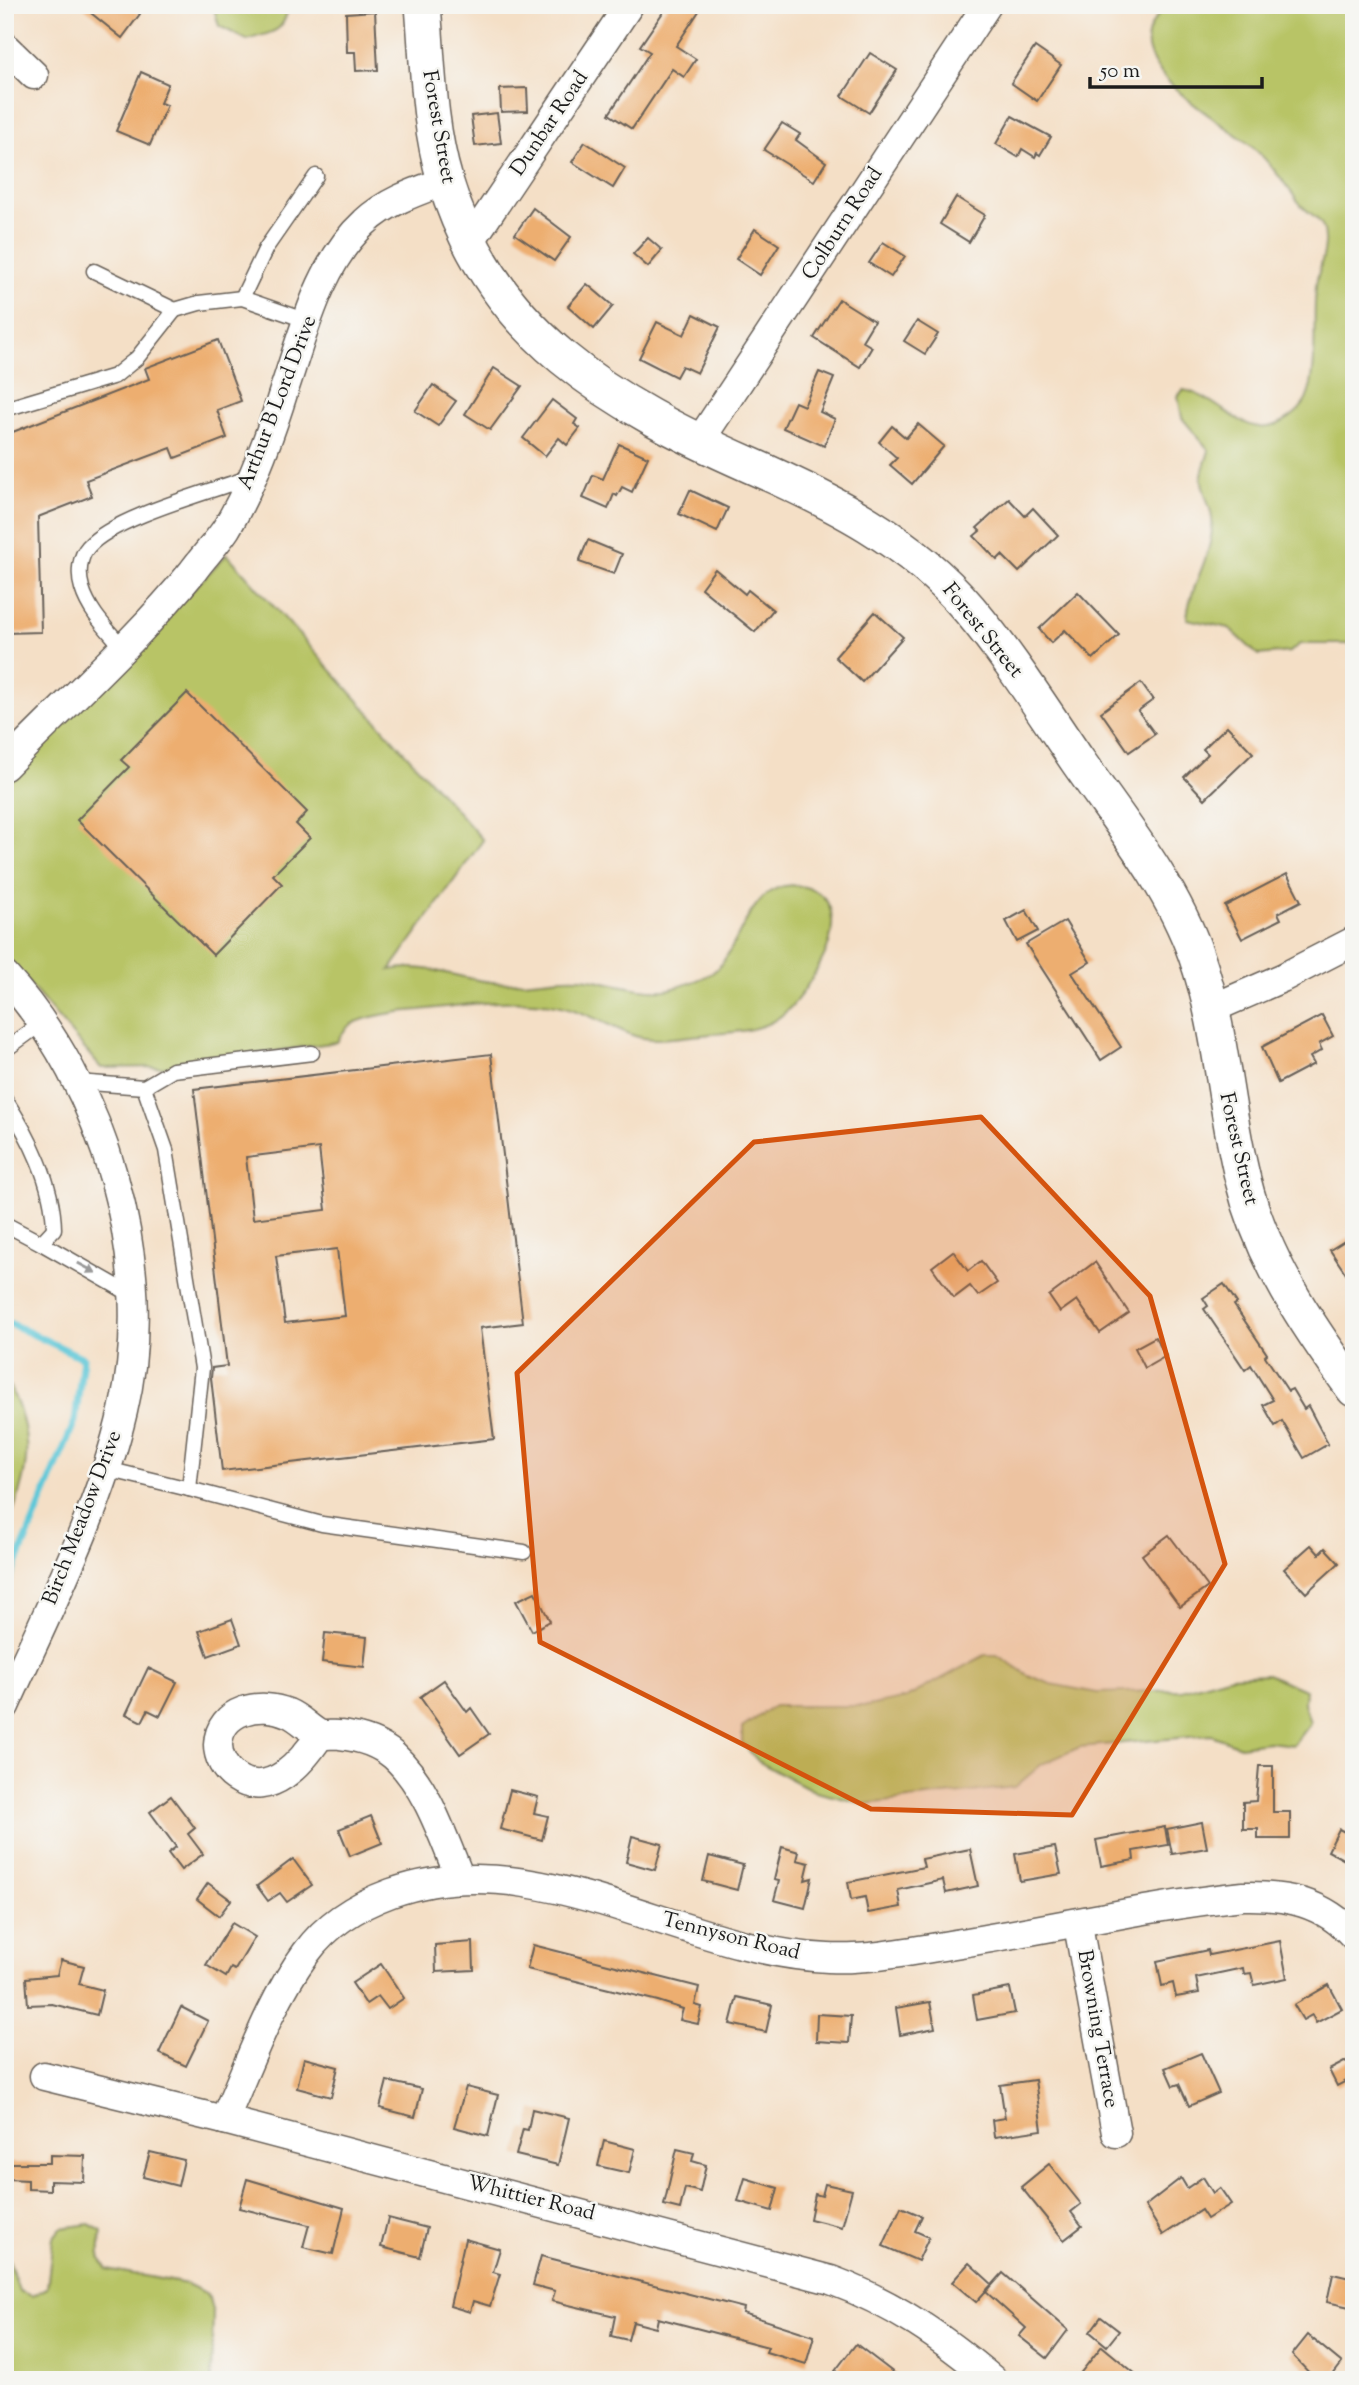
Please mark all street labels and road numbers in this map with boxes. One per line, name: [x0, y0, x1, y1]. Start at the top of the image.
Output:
street label: Dunbar Road: [504, 65, 596, 183]
street label: Forest Street: [413, 68, 463, 186]
street label: Colburn Road: [795, 162, 891, 286]
street label: Arthur B Lord Drive: [231, 311, 325, 495]
street label: Forest Street: [934, 577, 1030, 685]
street label: Forest Street: [1210, 1090, 1266, 1208]
street label: Birch Meadow Drive: [36, 1426, 130, 1610]
street label: Tennyson Road: [659, 1905, 803, 1969]
street label: Browning Terrace: [1068, 1948, 1126, 2110]
street label: Whittier Road: [464, 2169, 598, 2229]

